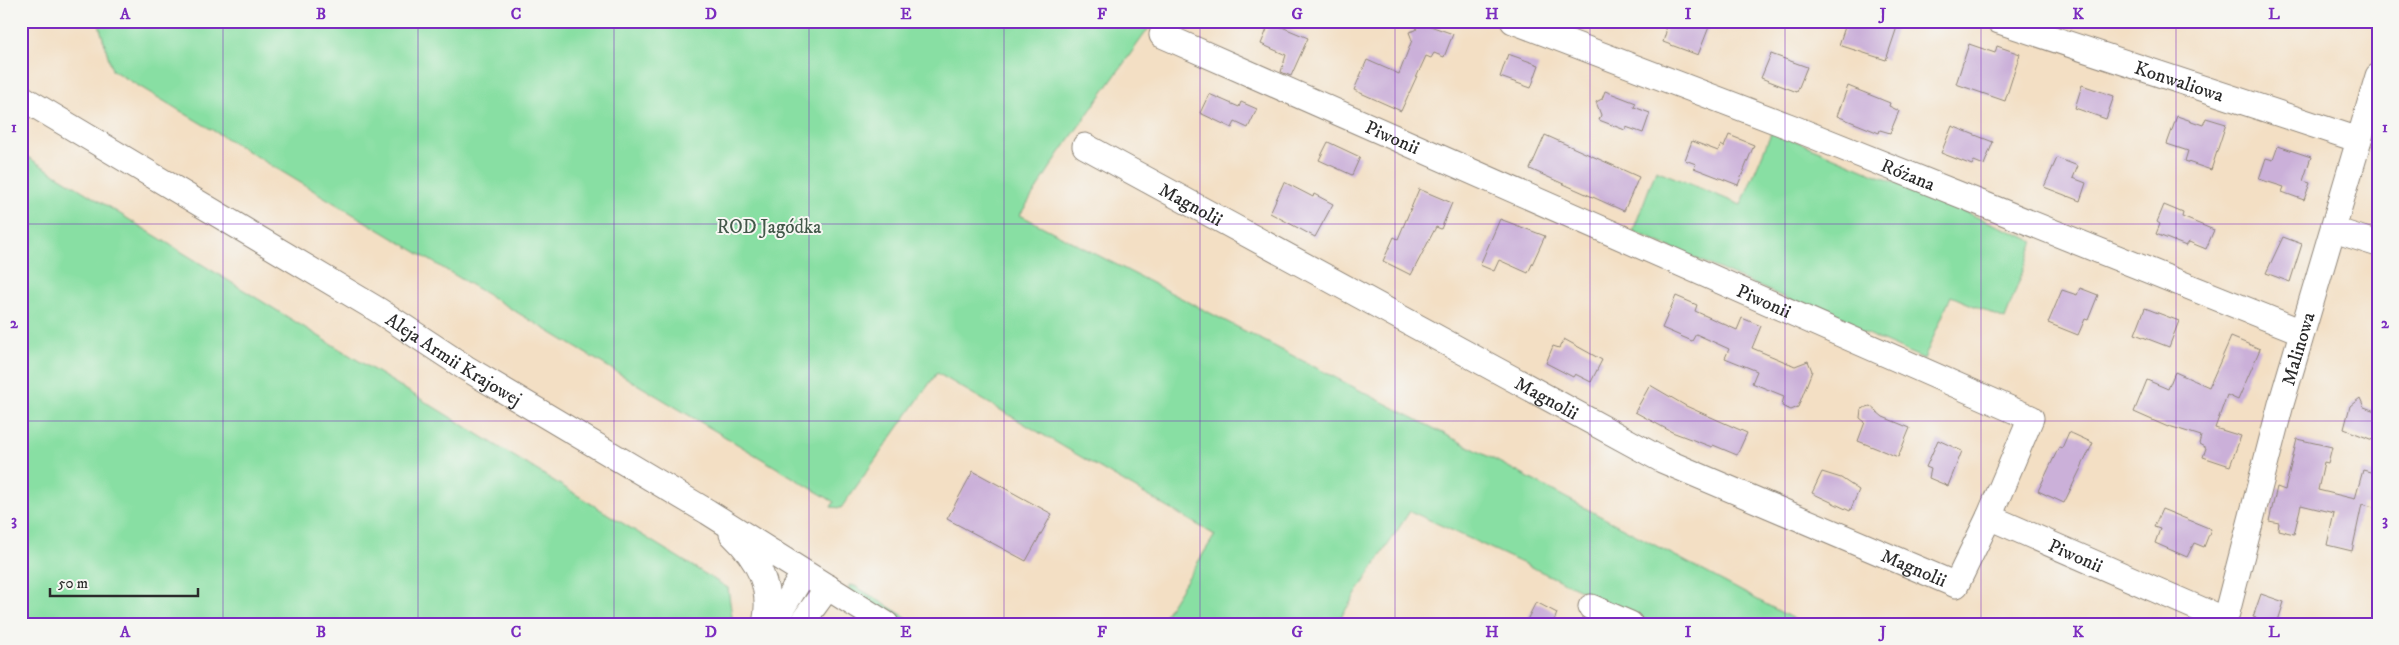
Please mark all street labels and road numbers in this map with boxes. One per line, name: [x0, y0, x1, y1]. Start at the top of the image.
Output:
street label: Konwaliowa: [2131, 57, 2226, 108]
street label: Piwonii: [1361, 116, 1423, 160]
street label: Różana: [1877, 154, 1938, 197]
street label: Magnolii: [1155, 178, 1227, 232]
street label: Piwonii: [1733, 280, 1794, 324]
street label: Aleja Armii Krajowej: [381, 308, 525, 411]
street label: Malinowa: [2277, 310, 2321, 388]
street label: Magnolii: [1510, 372, 1582, 425]
street label: Piwonii: [2045, 534, 2106, 578]
street label: Magnolii: [1877, 544, 1950, 593]

